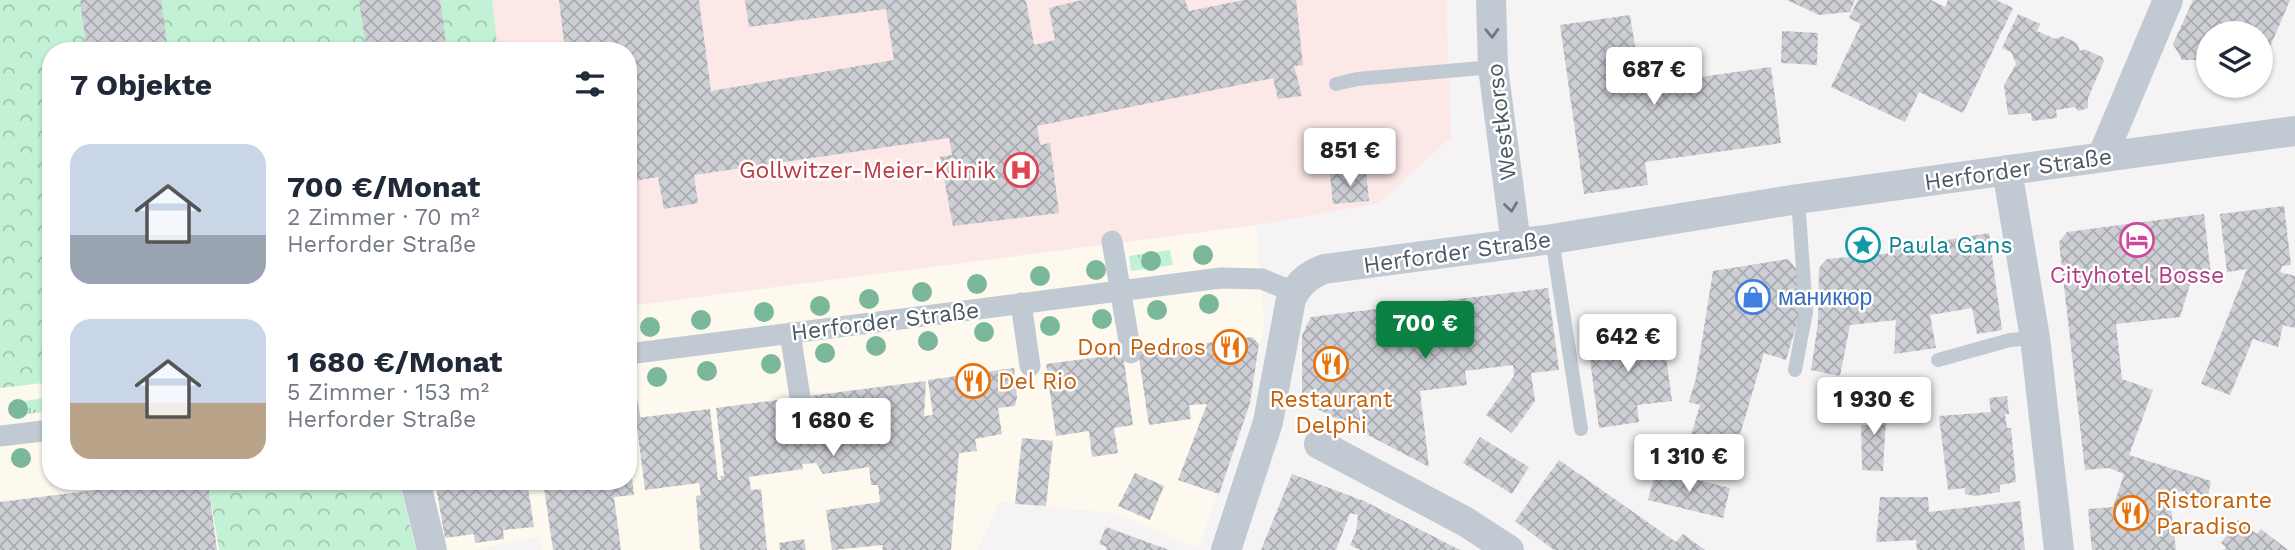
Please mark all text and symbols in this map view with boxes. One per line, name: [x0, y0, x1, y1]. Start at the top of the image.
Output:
map controls: [2196, 21, 2273, 98]
button: layers: [2196, 21, 2273, 98]
one-way arrow: [1485, 28, 1500, 39]
pin: 687 €: [1605, 48, 1703, 107]
text: 687 €: [1622, 56, 1686, 83]
street label: Westkorso: [1481, 62, 1522, 182]
icon: filters: [571, 65, 609, 103]
text: 7 Objekte: [70, 67, 212, 102]
pin: 851 €: [1301, 128, 1399, 188]
text: 851 €: [1320, 137, 1380, 164]
street label: Herforder Straße: [1923, 143, 2114, 196]
hospital icon: Gollwitzer-Meier-Klinik: [1002, 151, 1040, 189]
place label: Gollwitzer-Meier-Klinik: [739, 157, 996, 184]
text: 700 €/Monat: [287, 169, 480, 204]
icon: home: [126, 172, 210, 256]
one-way arrow: [1503, 201, 1518, 213]
text: 2 Zimmer · 70 m²: [287, 204, 480, 231]
hotel icon: Cityhotel Bosse: [2118, 221, 2156, 259]
street label: Herforder Straße: [1362, 226, 1553, 279]
place icon: Paula Gans: [1844, 226, 1882, 264]
text: Herforder Straße: [287, 231, 476, 258]
place label: Paula Gans: [1888, 232, 2013, 259]
place label: Cityhotel Bosse: [2050, 262, 2224, 289]
shop icon: маникюр: [1734, 278, 1772, 316]
place label: маникюр: [1778, 284, 1872, 311]
street label: Herforder Straße: [790, 297, 981, 346]
pin: 700 €: [1376, 302, 1474, 361]
text: 700 €: [1392, 310, 1458, 337]
pin: 642 €: [1579, 314, 1677, 374]
text: 642 €: [1595, 323, 1661, 350]
restaurant icon: Don Pedros: [1211, 328, 1249, 366]
place label: Don Pedros: [1077, 334, 1206, 361]
text: 1 680 €/Monat: [287, 344, 502, 379]
restaurant icon: Restaurant Delphi: [1312, 345, 1350, 383]
icon: home: [126, 347, 210, 431]
restaurant icon: Del Rio: [954, 362, 992, 400]
place label: Del Rio: [998, 368, 1077, 395]
pin: 1 930 €: [1809, 378, 1939, 437]
text: 5 Zimmer · 153 m²: [287, 379, 489, 406]
place label: Restaurant Delphi: [1270, 386, 1393, 439]
text: 1 930 €: [1833, 386, 1915, 413]
pin: 1 680 €: [768, 398, 898, 458]
text: Herforder Straße: [287, 406, 476, 433]
text: 1 680 €: [792, 407, 874, 434]
pin: 1 310 €: [1624, 434, 1754, 494]
text: 1 310 €: [1650, 443, 1728, 470]
place label: Ristorante Paradiso: [2156, 487, 2272, 540]
restaurant icon: Ristorante Paradiso: [2112, 494, 2150, 532]

